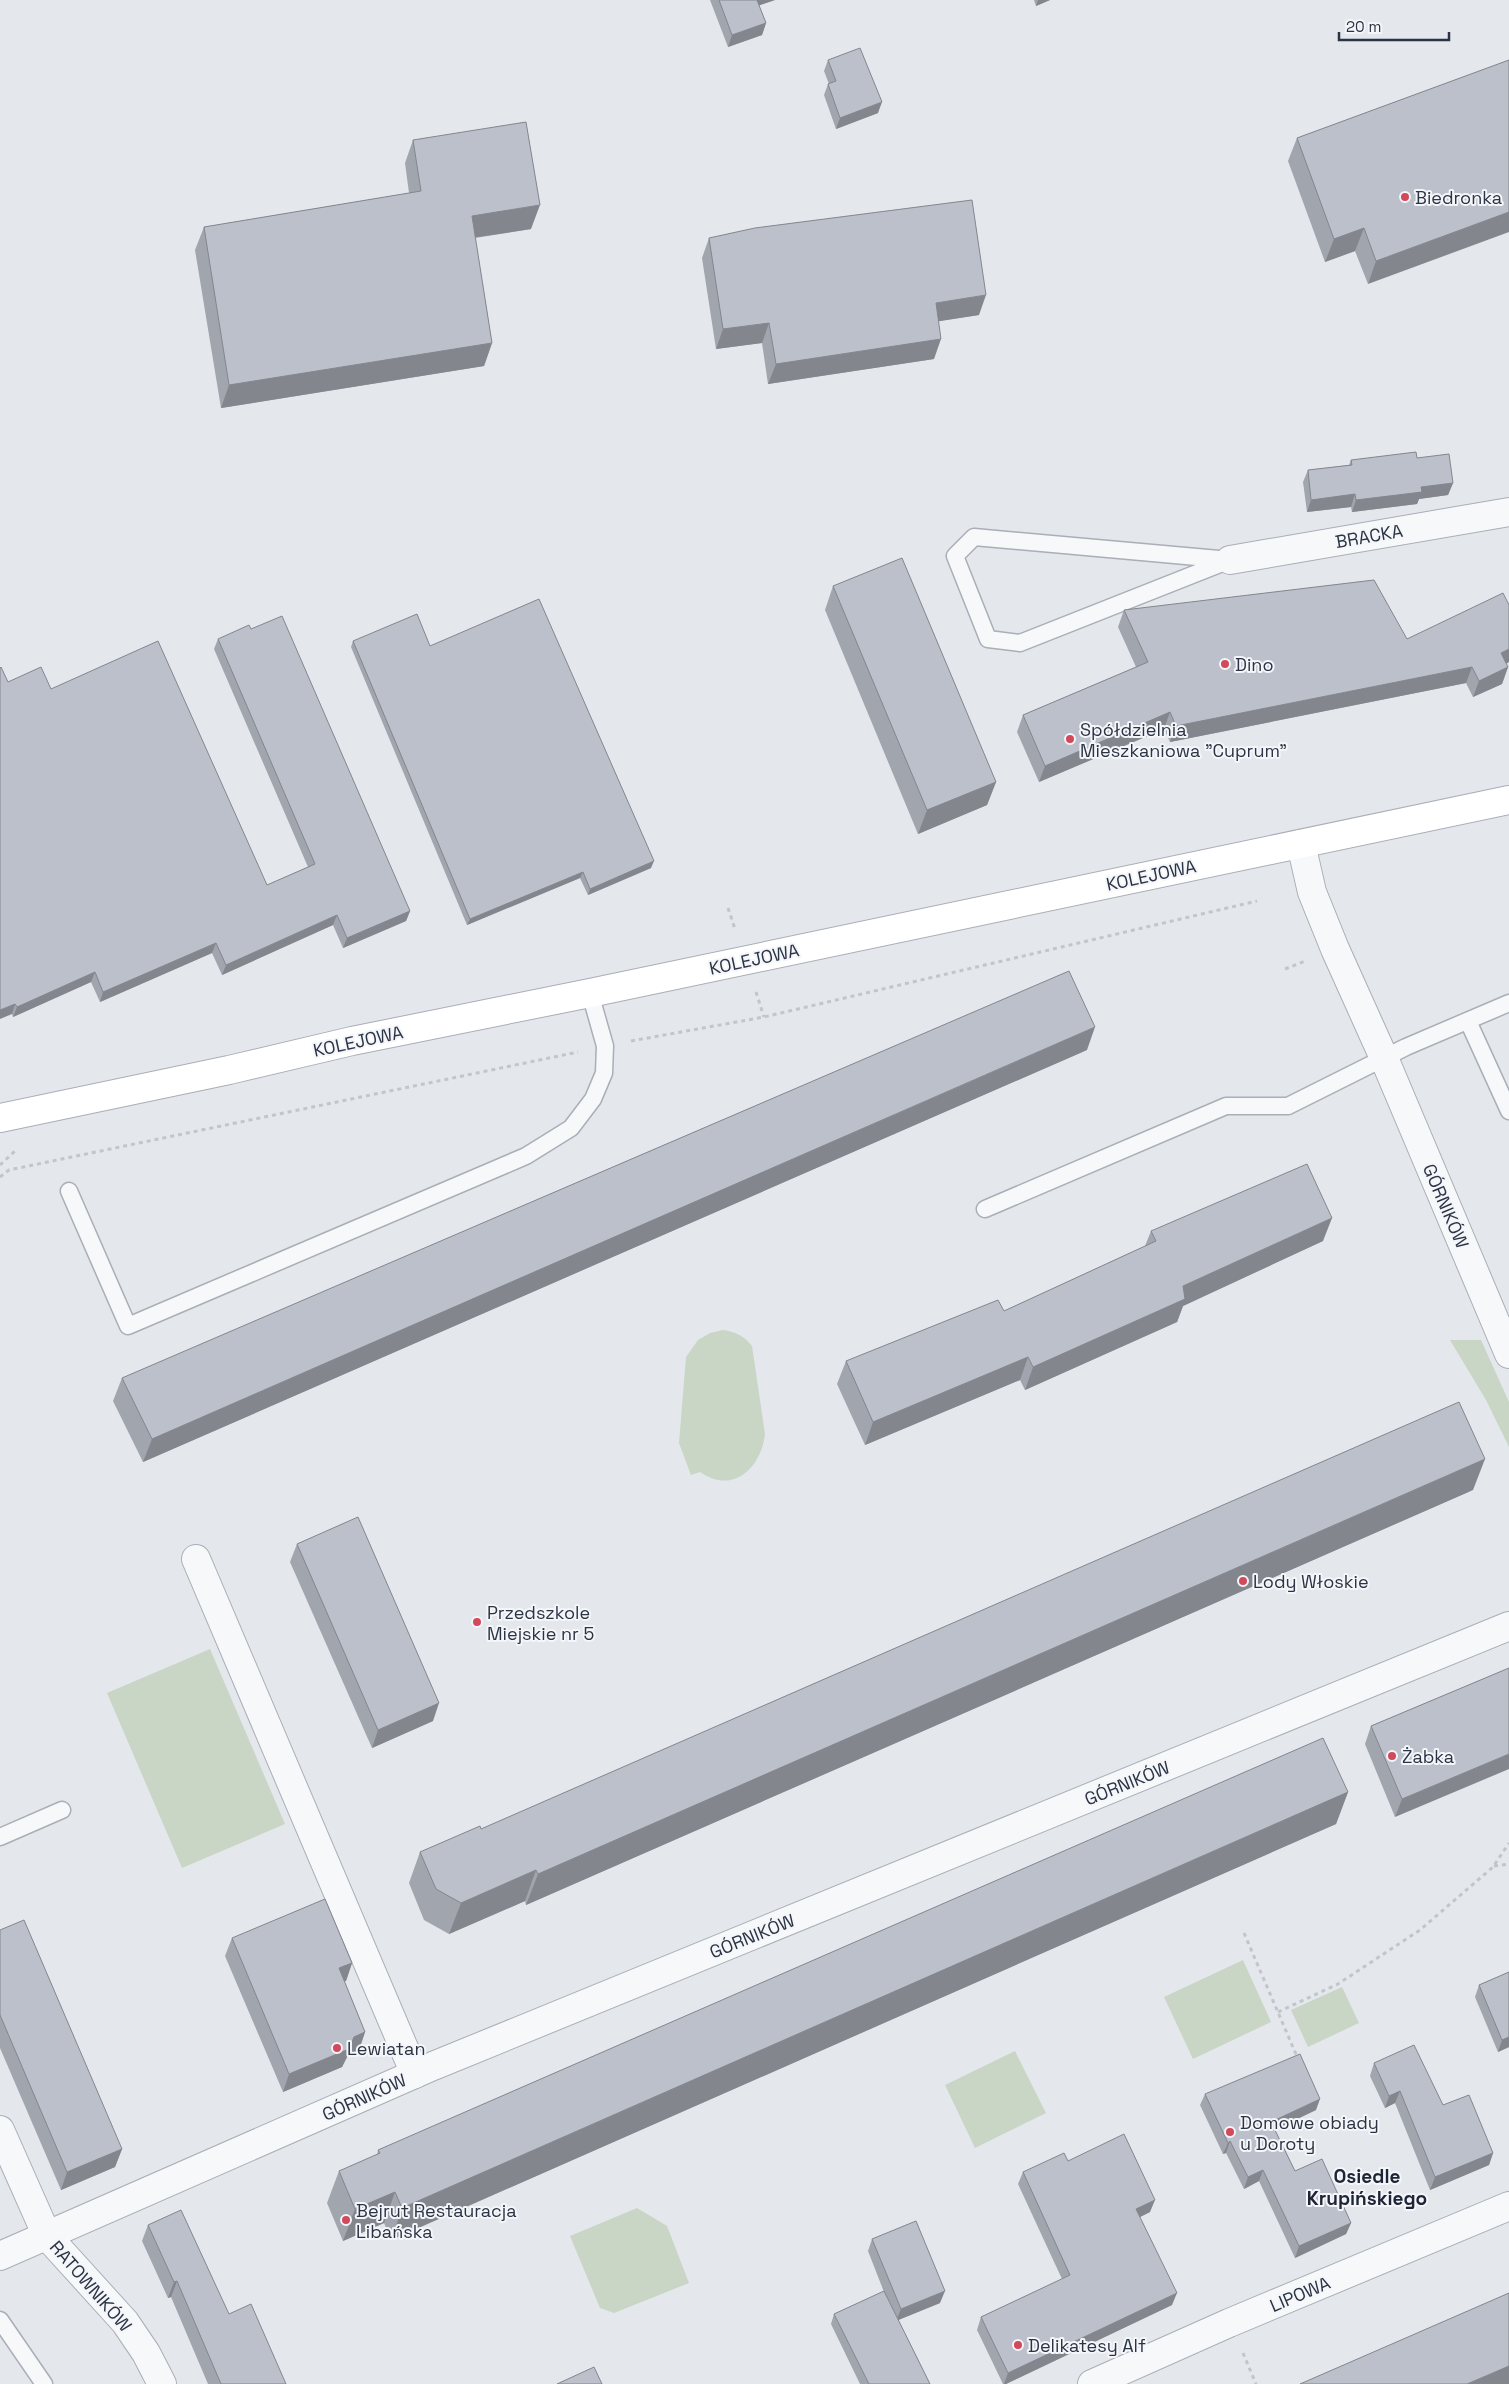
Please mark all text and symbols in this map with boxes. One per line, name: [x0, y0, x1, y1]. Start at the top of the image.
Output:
scale bar: [1339, 10, 1449, 42]
text: 20 m: [1346, 17, 1381, 36]
place label: Biedronka: [1415, 186, 1502, 209]
marker: Biedronka: [1399, 191, 1411, 203]
street label: BRACKA: [1333, 519, 1405, 553]
place label: Dino: [1235, 653, 1274, 676]
marker: Dino: [1219, 658, 1231, 670]
place label: Spółdzielnia Mieszkaniowa "Cuprum": [1080, 718, 1287, 762]
marker: Spółdzielnia Mieszkaniowa "Cuprum": [1064, 733, 1076, 745]
street label: KOLEJOWA: [1104, 854, 1198, 896]
street label: KOLEJOWA: [707, 938, 801, 980]
street label: KOLEJOWA: [311, 1020, 405, 1062]
street label: GÓRNIKÓW: [1418, 1160, 1474, 1252]
place label: Lody Włoskie: [1253, 1570, 1369, 1593]
marker: Lody Włoskie: [1237, 1575, 1249, 1587]
place label: Przedszkole Miejskie nr 5: [487, 1601, 594, 1645]
marker: Przedszkole Miejskie nr 5: [471, 1616, 483, 1628]
place label: Żabka: [1402, 1745, 1454, 1768]
marker: Żabka: [1386, 1750, 1398, 1762]
street label: GÓRNIKÓW: [1081, 1755, 1173, 1810]
street label: GÓRNIKÓW: [706, 1908, 798, 1963]
place label: Lewiatan: [347, 2037, 425, 2060]
marker: Lewiatan: [331, 2042, 343, 2054]
street label: GÓRNIKÓW: [318, 2068, 410, 2126]
place label: Domowe obiady u Doroty: [1240, 2111, 1379, 2155]
marker: Domowe obiady u Doroty: [1224, 2126, 1236, 2138]
district label: Osiedle Krupińskiego: [1307, 2164, 1427, 2211]
place label: Bejrut Restauracja Libańska: [356, 2199, 517, 2243]
marker: Bejrut Restauracja Libańska: [340, 2214, 352, 2226]
street label: RATOWNIKÓW: [45, 2236, 137, 2337]
street label: LIPOWA: [1266, 2271, 1334, 2317]
place label: Delikatesy Alf: [1028, 2334, 1146, 2357]
marker: Delikatesy Alf: [1012, 2339, 1024, 2351]

